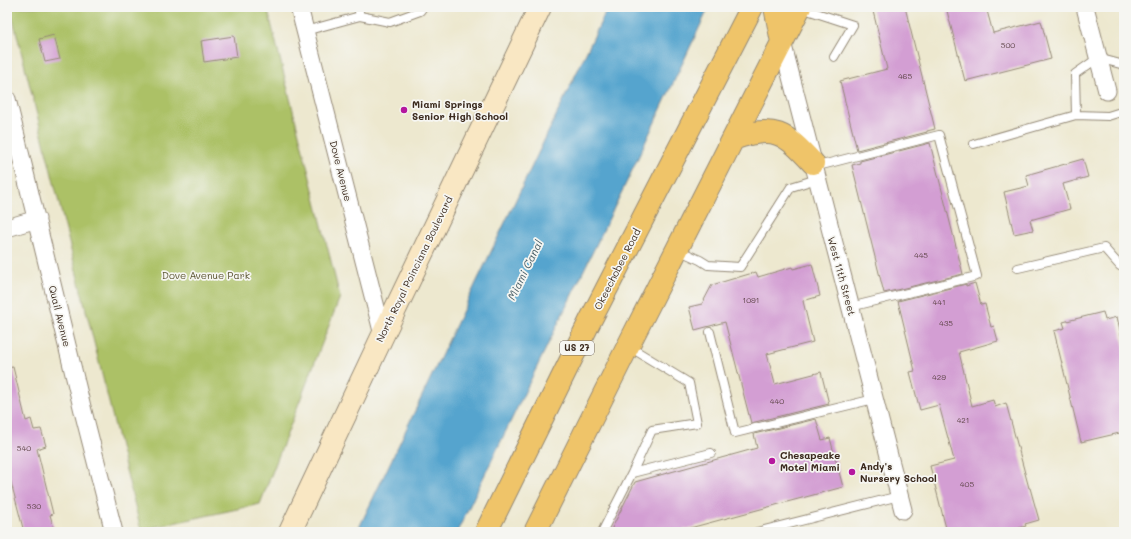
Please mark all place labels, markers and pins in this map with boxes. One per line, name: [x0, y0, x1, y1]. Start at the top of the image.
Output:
place label: Miami Springs Senior High School: [412, 97, 508, 123]
marker: Miami Springs Senior High School: [399, 105, 409, 115]
place label: Chesapeake Motel Miami: [780, 448, 840, 474]
marker: Chesapeake Motel Miami: [767, 456, 777, 466]
place label: Andy's Nursery School: [860, 459, 937, 485]
marker: Andy's Nursery School: [847, 467, 857, 477]

